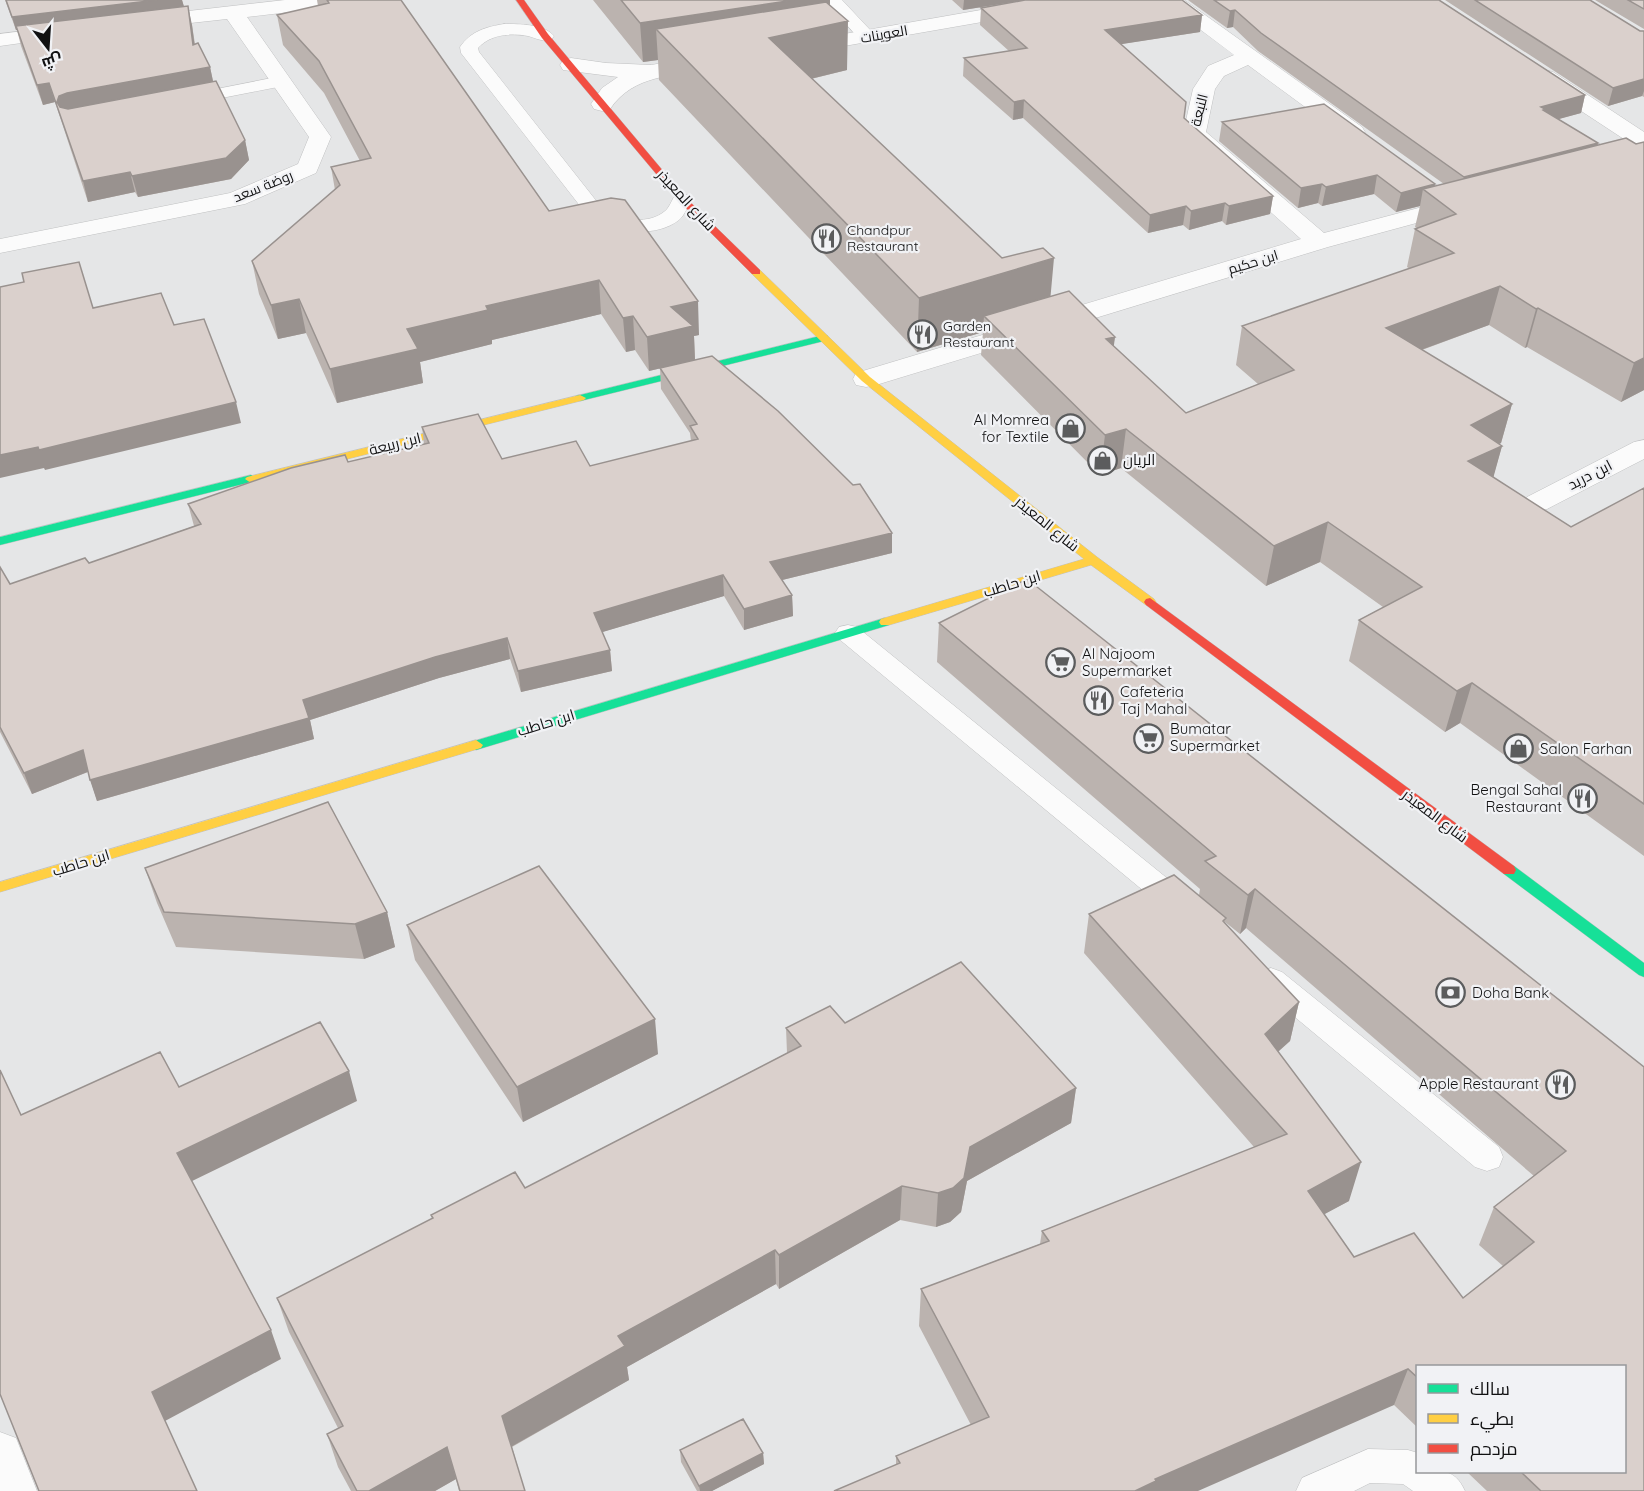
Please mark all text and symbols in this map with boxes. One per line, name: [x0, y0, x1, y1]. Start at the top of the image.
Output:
north arrow: [18, 18, 78, 78]
street label: العوينات: [859, 21, 909, 47]
text: ش: [40, 50, 65, 75]
street label: النبعة: [1186, 92, 1212, 128]
street label: شارع المعيذر: [651, 164, 720, 236]
street label: روضة سعد: [231, 166, 295, 206]
place label: Chandpur Restaurant: [847, 221, 919, 255]
restaurant icon: Chandpur Restaurant: [810, 222, 842, 254]
street label: ابن حكيم: [1226, 246, 1281, 279]
place label: Garden Restaurant: [943, 317, 1015, 351]
restaurant icon: Garden Restaurant: [906, 318, 938, 350]
place label: Al Momrea for Textile: [974, 410, 1049, 446]
shop icon: Al Momrea for Textile: [1054, 413, 1086, 445]
street label: ابن ربيعة: [367, 428, 423, 460]
shop icon: الريان: [1086, 444, 1118, 476]
place label: الريان: [1123, 450, 1155, 470]
street label: ابن دريد: [1565, 455, 1615, 495]
street label: شارع المعيذر: [1009, 491, 1083, 557]
street label: ابن حاطب: [981, 566, 1043, 602]
place label: Al Najoom Supermarket: [1082, 644, 1172, 680]
supermarket icon: Al Najoom Supermarket: [1045, 647, 1077, 679]
place label: Cafeteria Taj Mahal: [1120, 682, 1187, 718]
restaurant icon: Cafeteria Taj Mahal: [1083, 685, 1115, 717]
street label: ابن حاطب: [515, 705, 577, 741]
place label: Bumatar Supermarket: [1170, 719, 1260, 755]
supermarket icon: Bumatar Supermarket: [1133, 722, 1165, 754]
shop icon: Salon Farhan: [1503, 733, 1535, 765]
place label: Salon Farhan: [1540, 739, 1632, 758]
place label: Bengal Sahal Restaurant: [1471, 780, 1562, 816]
restaurant icon: Bengal Sahal Restaurant: [1567, 783, 1599, 815]
street label: شارع المعيذر: [1397, 784, 1472, 848]
street label: ابن حاطب: [50, 845, 112, 881]
bank icon: Doha Bank: [1435, 977, 1467, 1009]
place label: Doha Bank: [1472, 983, 1549, 1002]
restaurant icon: Apple Restaurant: [1544, 1068, 1576, 1100]
place label: Apple Restaurant: [1419, 1074, 1539, 1093]
legend: [1416, 1365, 1626, 1473]
text: سالك: [1470, 1377, 1510, 1400]
text: بطيء: [1470, 1407, 1514, 1433]
text: مزدحم: [1470, 1437, 1518, 1461]

